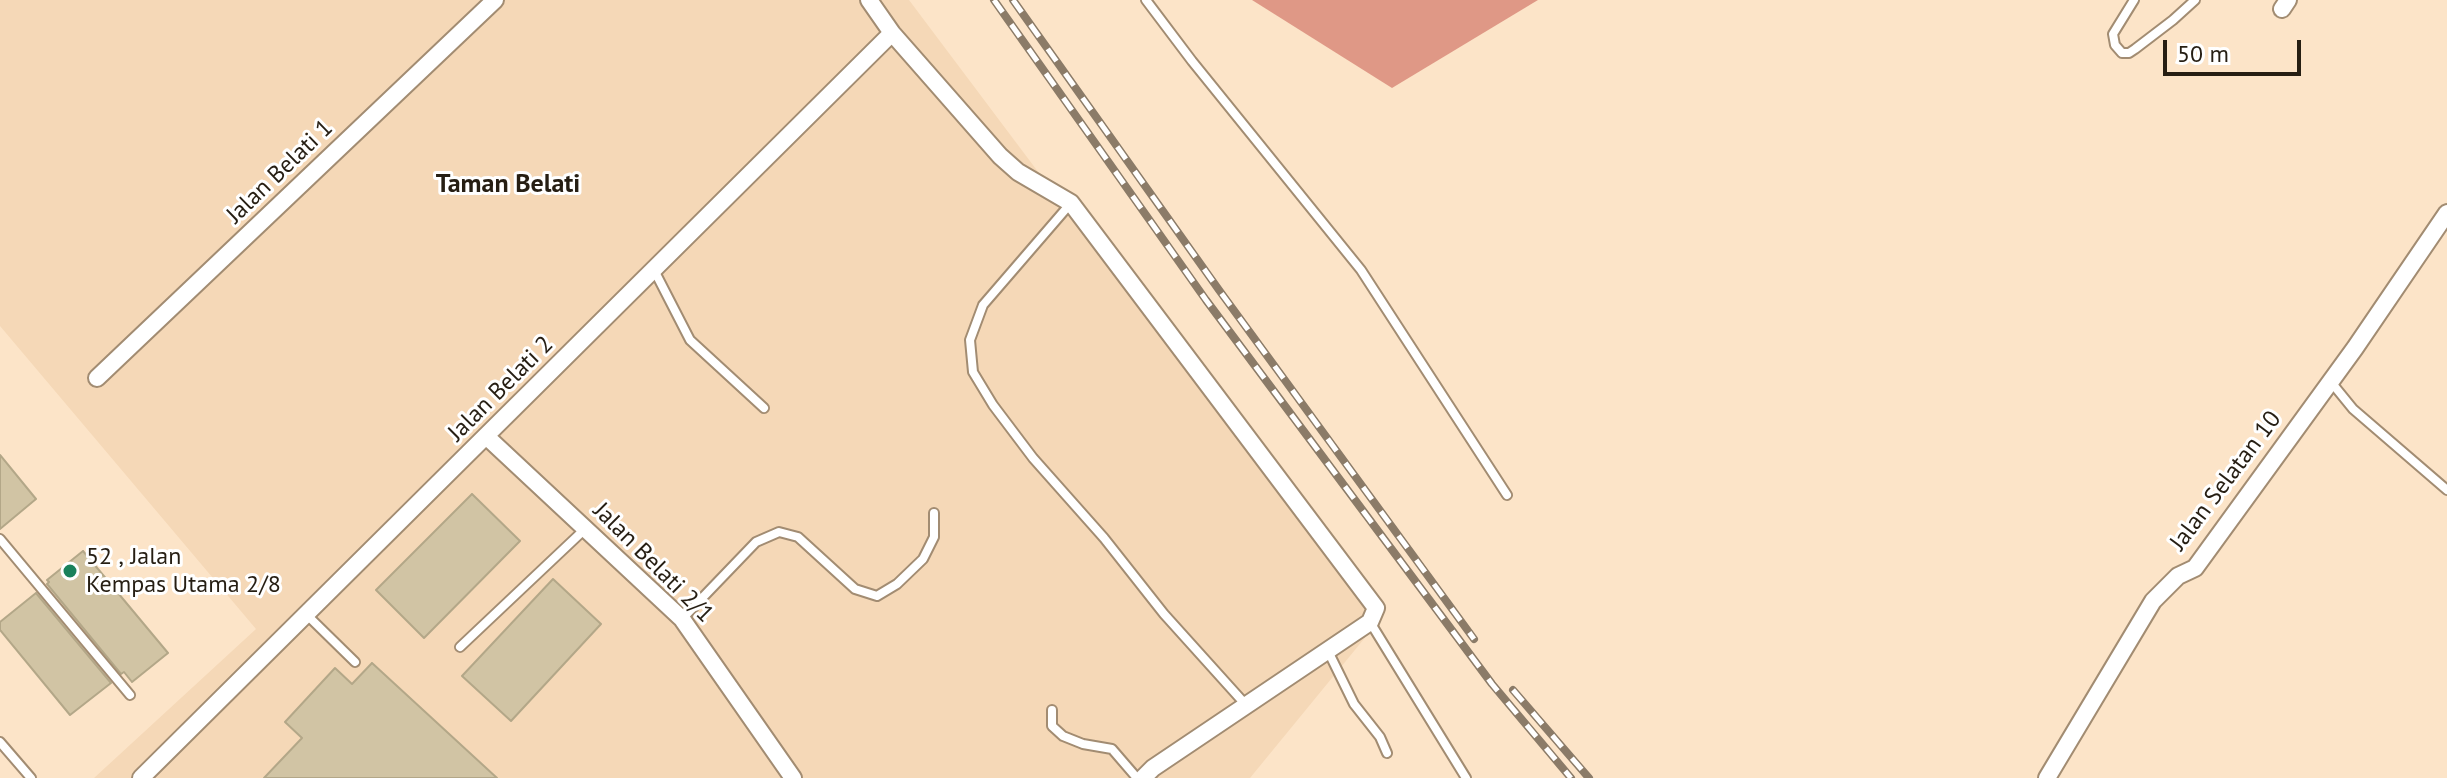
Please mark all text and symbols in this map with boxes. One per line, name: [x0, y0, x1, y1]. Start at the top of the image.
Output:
scale bar: [2167, 24, 2305, 74]
text: 50 m: [2177, 38, 2229, 69]
street label: Jalan Belati 1: [221, 114, 339, 230]
district label: Taman Belati: [436, 169, 580, 201]
street label: Jalan Belati 2: [443, 331, 559, 447]
street label: Jalan Selatan 10: [2164, 406, 2288, 556]
street label: Jalan Belati 2/1: [587, 497, 719, 629]
place label: 52 , Jalan Kempas Utama 2/8: [86, 543, 281, 599]
marker: 52 , Jalan Kempas Utama 2/8: [61, 562, 79, 580]

